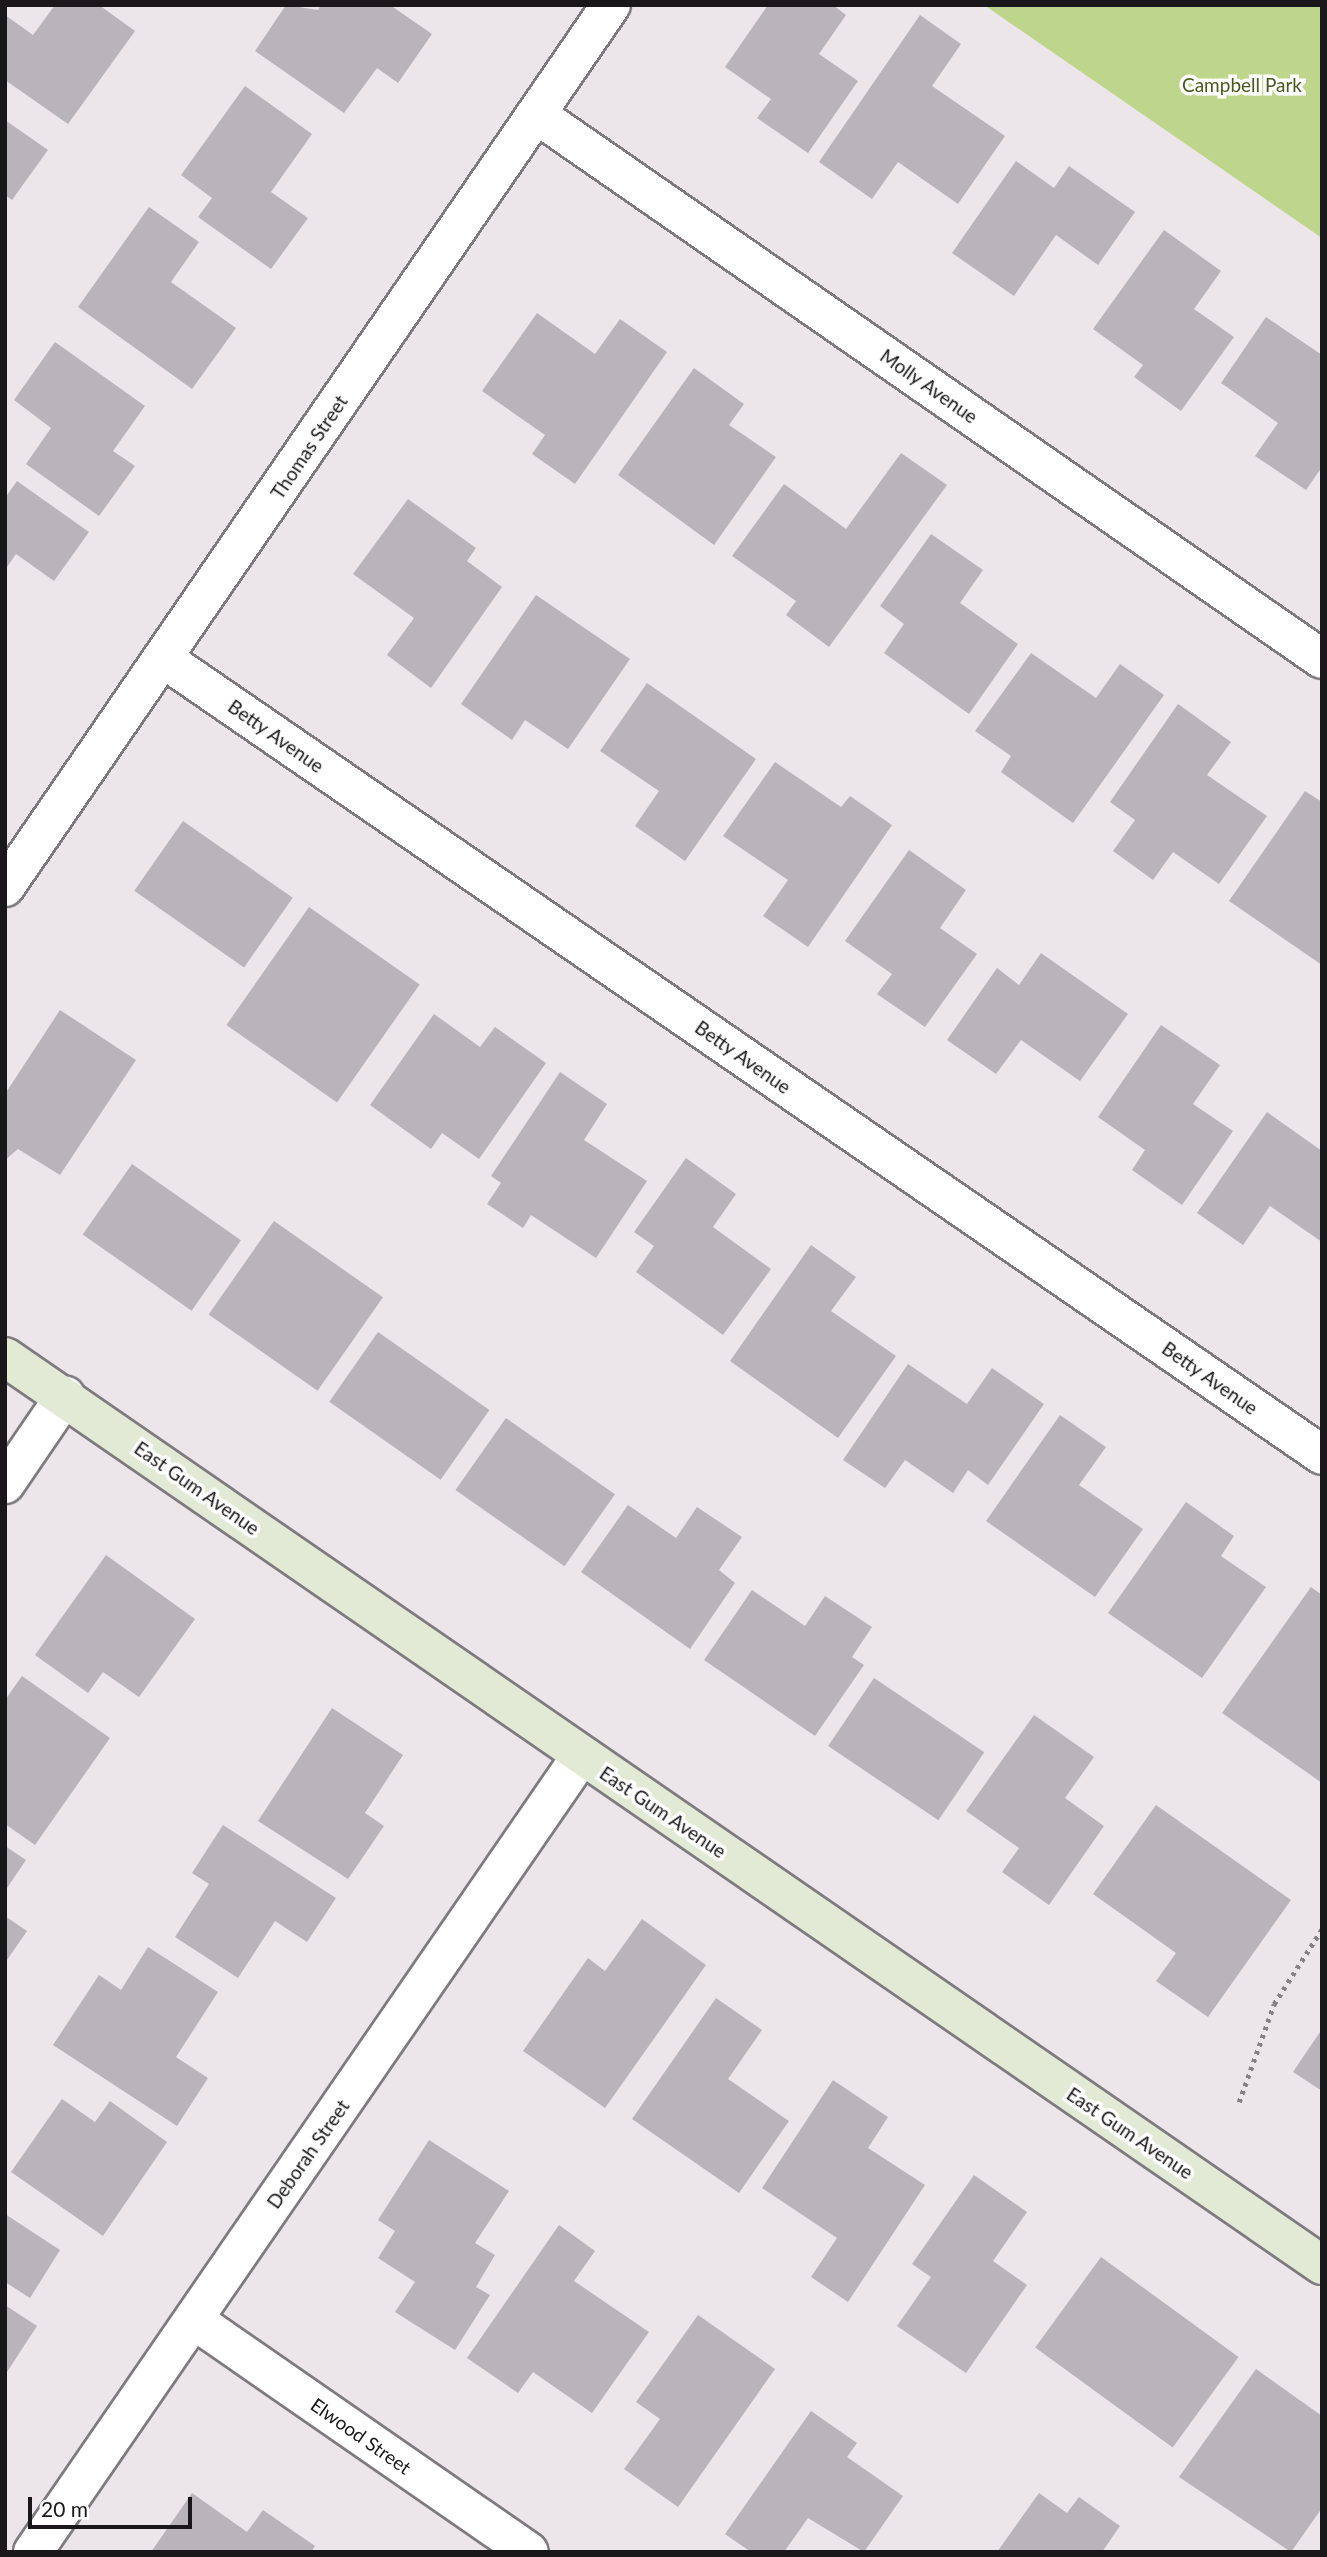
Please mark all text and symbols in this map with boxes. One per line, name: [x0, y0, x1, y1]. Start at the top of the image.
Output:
park label: Campbell Park: [1182, 74, 1302, 96]
street label: Molly Avenue: [876, 344, 982, 428]
street label: Thomas Street: [266, 391, 352, 503]
street label: Betty Avenue: [223, 694, 329, 778]
street label: Betty Avenue: [690, 1015, 796, 1099]
street label: Betty Avenue: [1157, 1336, 1263, 1420]
street label: East Gum Avenue: [130, 1436, 264, 1540]
street label: East Gum Avenue: [595, 1761, 731, 1863]
street label: East Gum Avenue: [1062, 2082, 1198, 2184]
street label: Deborah Street: [262, 2095, 354, 2213]
street label: Elwood Street: [306, 2393, 416, 2479]
scale bar: [32, 2484, 196, 2528]
text: 20 m: [41, 2496, 88, 2521]

